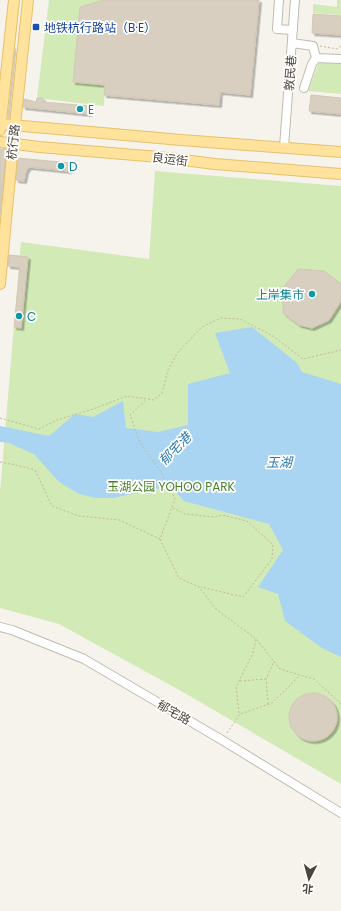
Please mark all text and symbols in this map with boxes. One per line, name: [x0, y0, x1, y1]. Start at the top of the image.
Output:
place label: 地铁杭行路站（B·E）: [44, 19, 156, 36]
marker: 地铁杭行路站（B·E）: [31, 22, 41, 32]
street label: 敦民巷: [280, 54, 300, 92]
place label: E: [88, 101, 94, 118]
marker: E: [75, 104, 85, 114]
street label: 杭行路: [3, 123, 23, 161]
street label: 良运街: [151, 148, 189, 170]
place label: D: [69, 158, 77, 175]
marker: D: [56, 161, 66, 171]
place label: 上岸集市: [256, 286, 304, 303]
marker: 上岸集市: [307, 289, 317, 299]
place label: C: [27, 308, 36, 325]
marker: C: [14, 311, 24, 321]
water label: 郁宅港: [154, 427, 197, 470]
water label: 玉湖: [266, 453, 294, 472]
park label: 玉湖公园 YOHOO PARK: [107, 478, 235, 495]
street label: 郁宅路: [154, 696, 194, 728]
north arrow: [289, 859, 329, 899]
text: 北: [302, 880, 314, 897]

